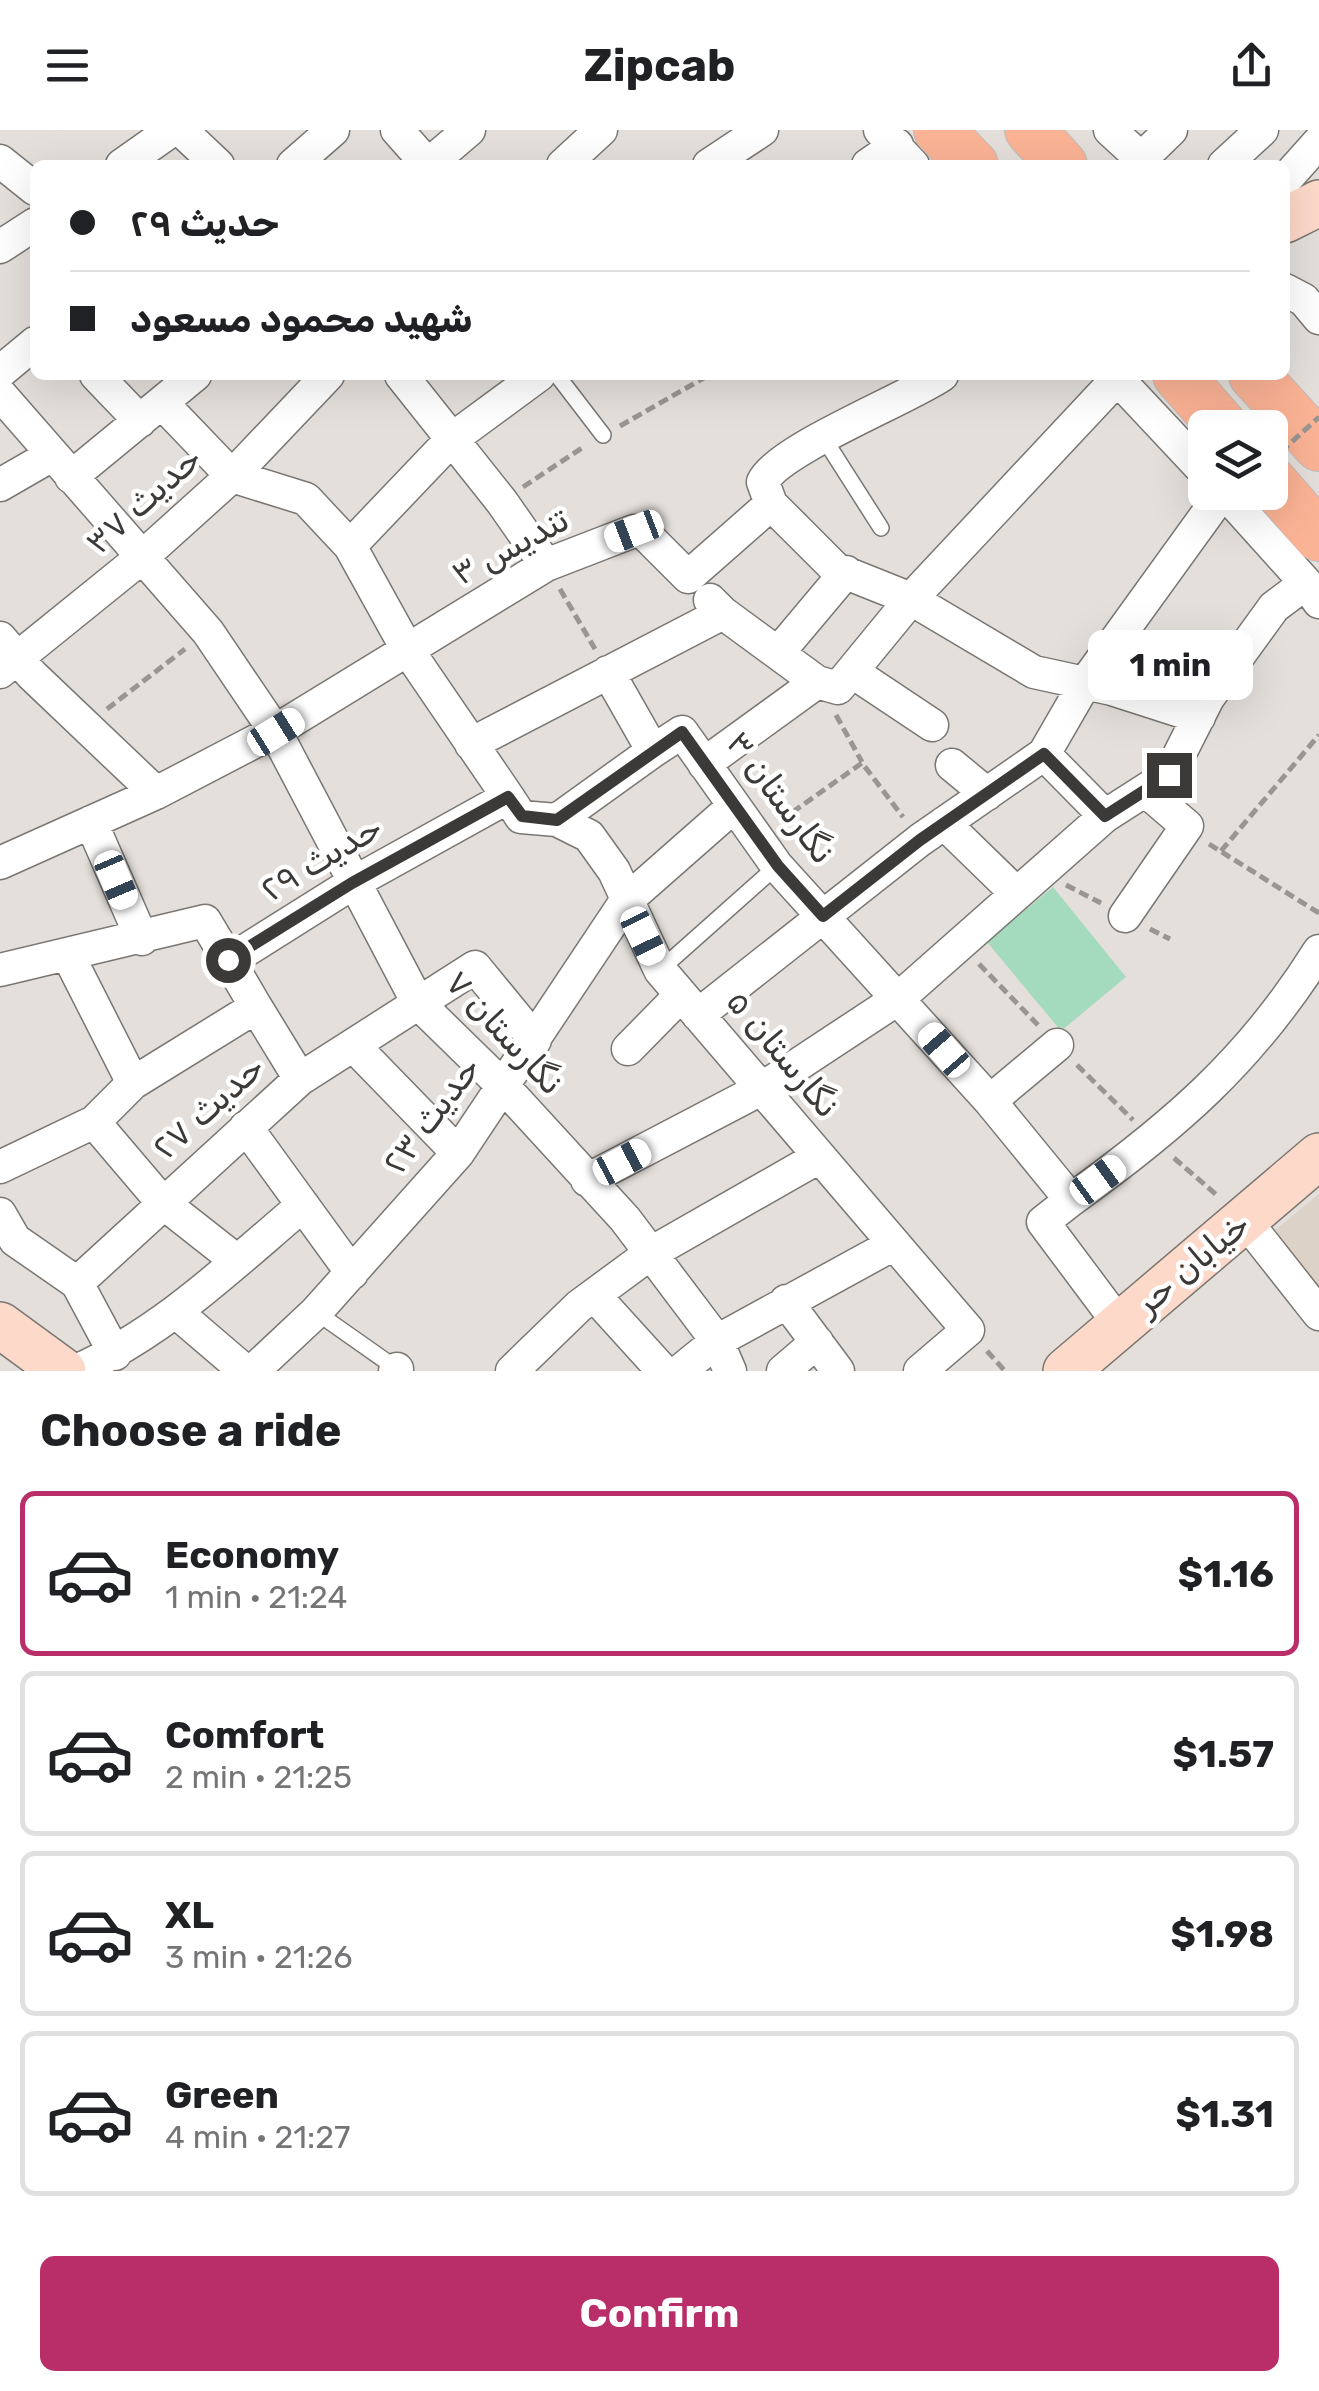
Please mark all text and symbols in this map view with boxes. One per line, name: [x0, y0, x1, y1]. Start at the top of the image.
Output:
icon: menu: [40, 38, 95, 93]
icon: share: [1224, 38, 1279, 93]
text: Zipcab: [583, 39, 736, 92]
text: حدیث ۲۹: [130, 200, 279, 246]
text: شهید محمود مسعود: [130, 296, 473, 342]
map controls: [1188, 410, 1288, 510]
button: layers: [1188, 410, 1288, 510]
street label: حدیث ۳۷: [76, 437, 210, 563]
street label: تندیس ۳: [444, 498, 576, 594]
car: [601, 506, 667, 556]
callout: 1 min: [1086, 630, 1252, 700]
text: 1 min: [1130, 646, 1211, 684]
car: [243, 703, 309, 761]
street label: نگارستان ۳: [718, 722, 844, 872]
route end: [1147, 753, 1192, 798]
street label: حدیث ۲۹: [253, 805, 389, 911]
car: [90, 847, 142, 913]
car: [616, 902, 670, 970]
route start: [206, 938, 251, 983]
street label: نگارستان ۷: [437, 961, 573, 1103]
street label: نگارستان ۵: [717, 980, 849, 1126]
car: [913, 1018, 975, 1082]
street label: حدیث ۲۷: [143, 1046, 273, 1168]
street label: حدیث ۲۳: [373, 1048, 489, 1182]
car: [588, 1135, 656, 1189]
car: [1065, 1150, 1131, 1210]
street label: خیابان حر: [1125, 1203, 1258, 1324]
text: Choose a ride: [40, 1404, 342, 1457]
icon: car: [45, 1529, 135, 1619]
text: Economy: [165, 1532, 339, 1578]
text: $1.16: [1178, 1551, 1274, 1597]
text: 1 min · 21:24: [165, 1578, 347, 1616]
icon: car: [45, 1709, 135, 1799]
text: Comfort: [165, 1712, 324, 1758]
text: $1.57: [1173, 1731, 1274, 1777]
text: 2 min · 21:25: [165, 1758, 352, 1796]
icon: car: [45, 1889, 135, 1979]
text: XL: [165, 1892, 214, 1938]
text: $1.98: [1170, 1911, 1274, 1957]
text: 3 min · 21:26: [165, 1938, 353, 1976]
icon: car: [45, 2069, 135, 2159]
text: Green: [165, 2072, 279, 2118]
text: $1.31: [1176, 2091, 1274, 2137]
text: 4 min · 21:27: [165, 2118, 350, 2156]
button: Confirm: [40, 2256, 1279, 2371]

